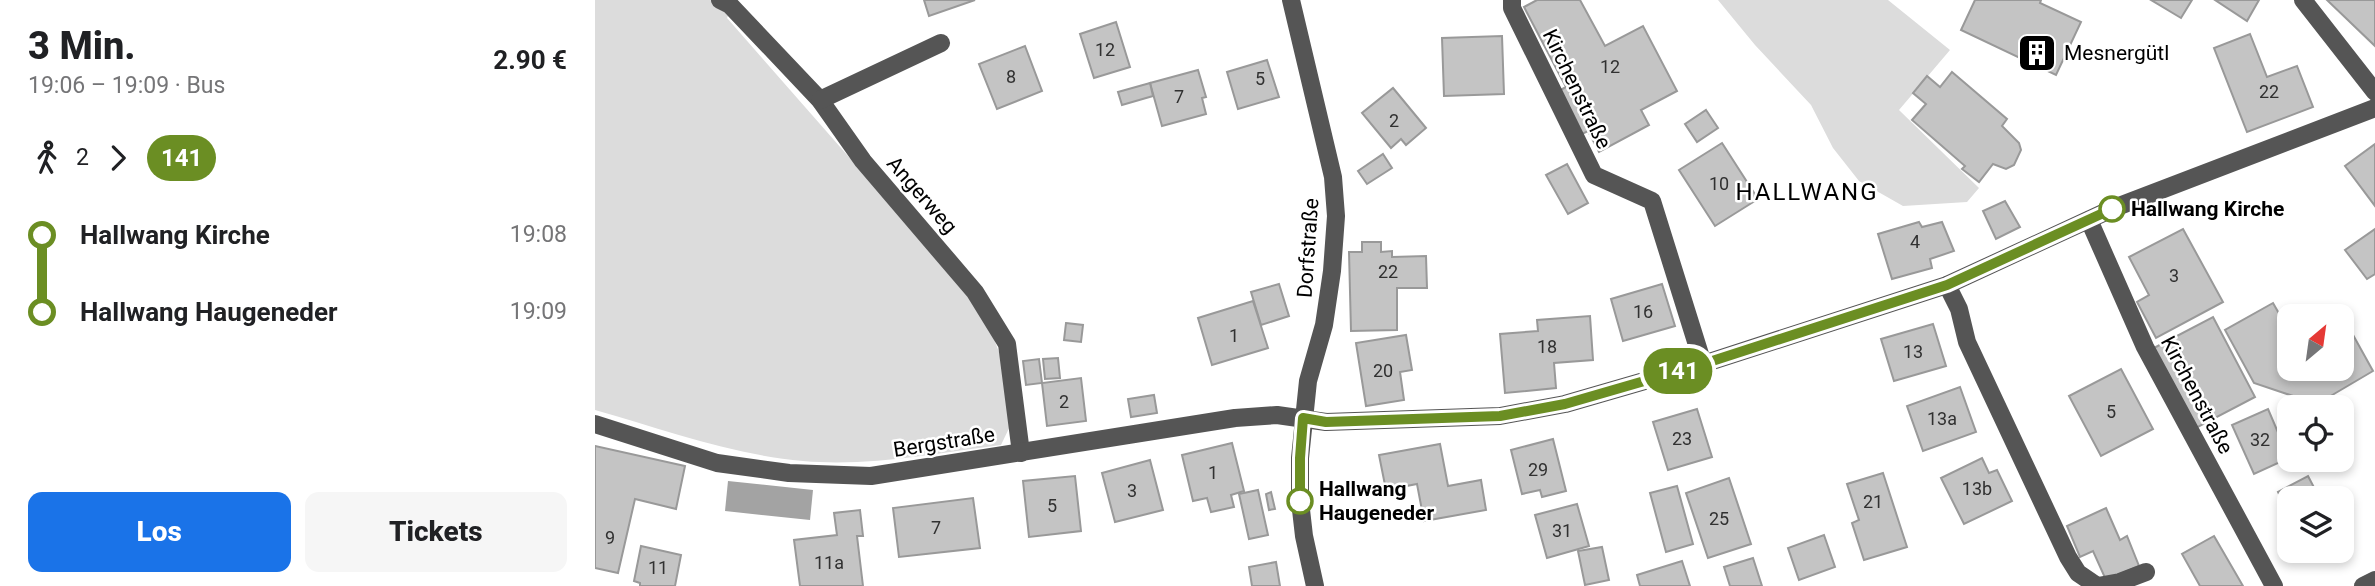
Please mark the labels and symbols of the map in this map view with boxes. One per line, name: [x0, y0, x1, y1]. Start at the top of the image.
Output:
street label: Kirchenstraße: [1538, 25, 1616, 153]
building icon: Mesnergütl: [2016, 32, 2058, 74]
house number: 12: [1095, 39, 1115, 60]
place label: Mesnergütl: [2064, 41, 2169, 65]
house number: 12: [1600, 56, 1620, 77]
house number: 8: [1006, 66, 1016, 87]
house number: 5: [1255, 68, 1265, 89]
house number: 22: [2259, 81, 2279, 102]
house number: 7: [1174, 86, 1184, 107]
house number: 2: [1389, 110, 1399, 131]
street label: Angerweg: [882, 152, 962, 238]
house number: 10: [1709, 173, 1729, 194]
district label: HALLWANG: [1735, 178, 1879, 206]
marker: Hallwang Kirche: [2099, 196, 2125, 222]
street label: Dorfstraße: [1293, 197, 1323, 299]
place label: Hallwang Kirche: [2131, 197, 2284, 221]
house number: 4: [1910, 231, 1920, 252]
house number: 22: [1378, 261, 1398, 282]
house number: 3: [2169, 265, 2179, 286]
house number: 16: [1633, 301, 1653, 322]
north arrow: [2277, 304, 2354, 382]
house number: 1: [1229, 325, 1239, 346]
street label: Kirchenstraße: [2156, 332, 2238, 458]
house number: 18: [1537, 336, 1557, 357]
house number: 13: [1903, 341, 1923, 362]
line badge: 141: [1638, 348, 1718, 394]
house number: 20: [1373, 360, 1393, 381]
house number: 2: [1059, 391, 1069, 412]
house number: 5: [2106, 401, 2116, 422]
house number: 13a: [1927, 408, 1957, 429]
street label: Bergstraße: [892, 422, 996, 462]
house number: 23: [1672, 428, 1692, 449]
house number: 32: [2250, 429, 2270, 450]
house number: 29: [1528, 459, 1548, 480]
house number: 1: [1208, 462, 1218, 483]
place label: Hallwang Haugeneder: [1319, 477, 1434, 525]
house number: 13b: [1962, 478, 1992, 499]
house number: 3: [1127, 480, 1137, 501]
marker: Hallwang Haugeneder: [1287, 488, 1313, 514]
house number: 21: [1863, 491, 1883, 512]
house number: 5: [1047, 495, 1057, 516]
house number: 25: [1709, 508, 1729, 529]
house number: 7: [931, 517, 941, 538]
house number: 31: [1552, 520, 1572, 541]
house number: 9: [605, 527, 615, 548]
house number: 11a: [814, 552, 844, 573]
house number: 11: [648, 557, 668, 578]

